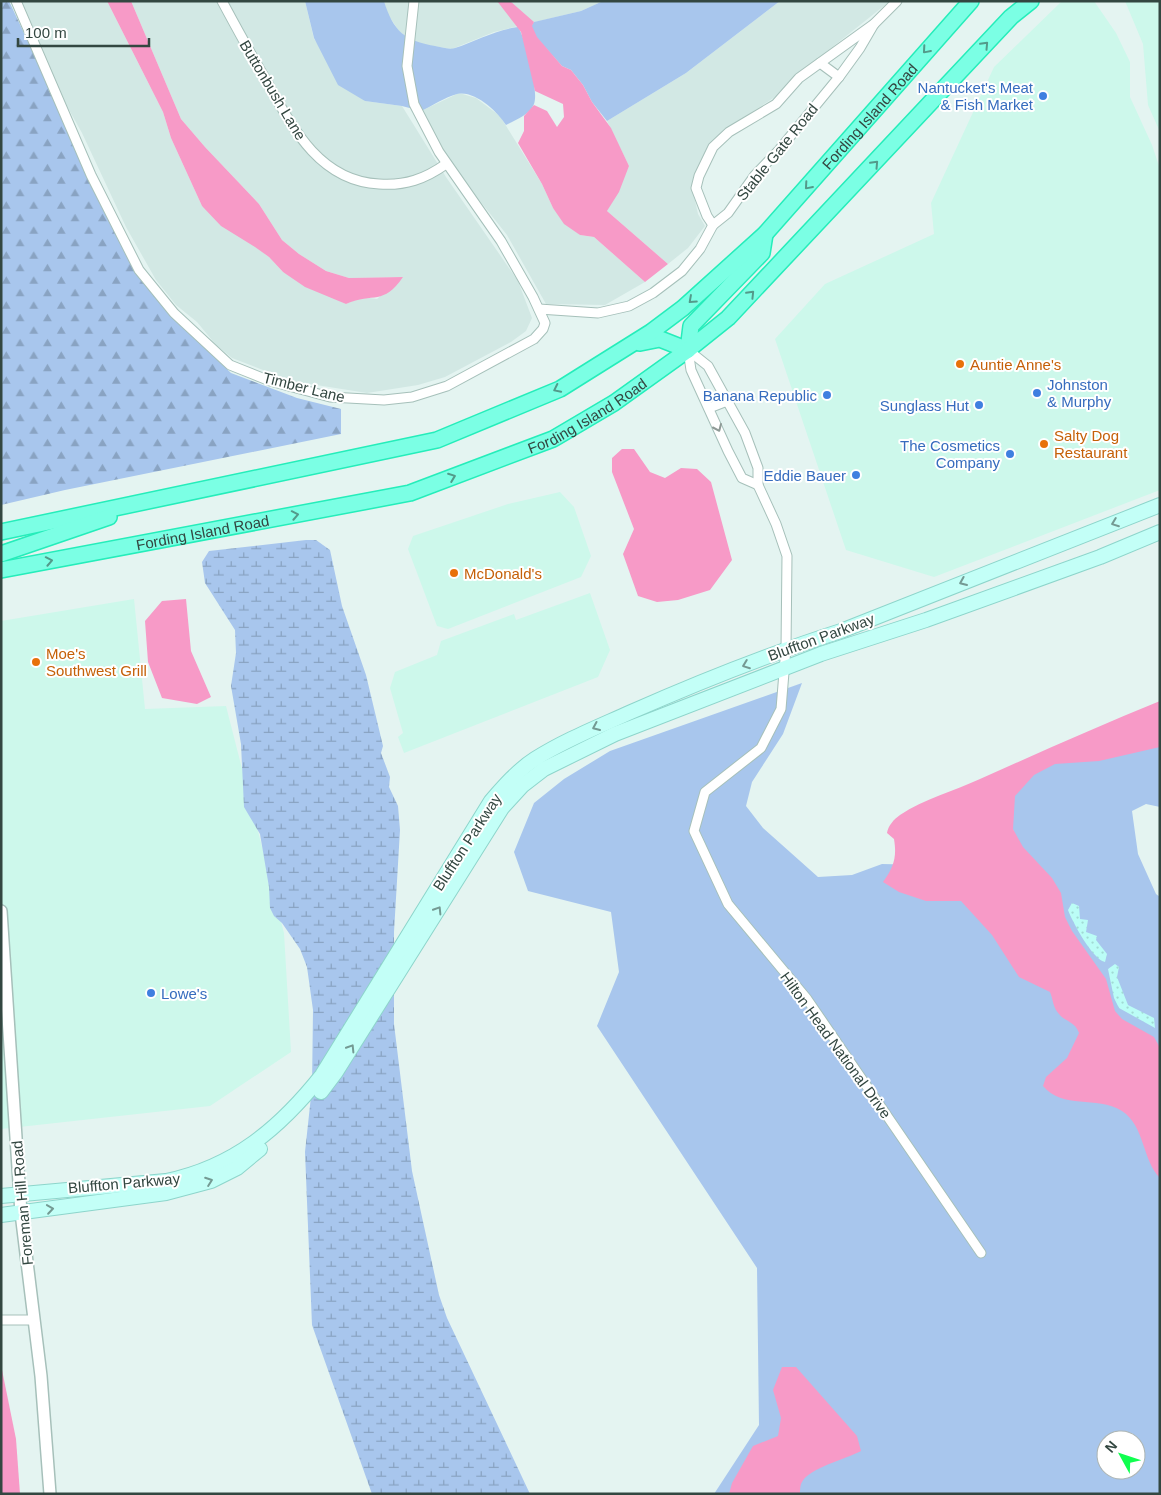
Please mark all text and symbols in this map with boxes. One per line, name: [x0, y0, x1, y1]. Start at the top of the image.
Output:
scale bar: [18, 15, 149, 47]
text: 100 m: [25, 24, 67, 41]
street label: Buttonbush Lane: [237, 37, 309, 143]
one-way arrow: [979, 41, 988, 50]
one-way arrow: [923, 45, 932, 54]
street label: Fording Island Road: [818, 60, 920, 172]
place label: Nantucket's Meat & Fish Market: [918, 79, 1034, 113]
marker: Nantucket's Meat & Fish Market: [1037, 90, 1049, 102]
street label: Stable Gate Road: [733, 100, 821, 204]
one-way arrow: [869, 160, 878, 169]
one-way arrow: [805, 180, 814, 189]
one-way arrow: [745, 291, 754, 300]
one-way arrow: [689, 294, 698, 303]
place label: Auntie Anne's: [970, 356, 1061, 373]
marker: Auntie Anne's: [954, 358, 966, 370]
street label: Timber Lane: [261, 369, 347, 405]
street label: Fording Island Road: [525, 374, 650, 456]
place label: Johnston & Murphy: [1047, 376, 1112, 410]
one-way arrow: [553, 383, 562, 394]
place label: Banana Republic: [703, 387, 817, 404]
marker: Johnston & Murphy: [1031, 387, 1043, 399]
marker: Banana Republic: [821, 389, 833, 401]
place label: Sunglass Hut: [880, 397, 970, 414]
marker: Sunglass Hut: [973, 399, 985, 411]
one-way arrow: [711, 423, 722, 432]
place label: Salty Dog Restaurant: [1054, 427, 1128, 461]
place label: The Cosmetics Company: [900, 437, 1000, 471]
marker: Salty Dog Restaurant: [1038, 438, 1050, 450]
marker: The Cosmetics Company: [1004, 448, 1016, 460]
place label: Eddie Bauer: [763, 467, 846, 484]
marker: Eddie Bauer: [850, 469, 862, 481]
one-way arrow: [448, 473, 456, 483]
one-way arrow: [290, 510, 299, 520]
street label: Fording Island Road: [134, 511, 270, 553]
one-way arrow: [1111, 517, 1119, 527]
one-way arrow: [45, 556, 54, 567]
place label: McDonald's: [464, 565, 542, 582]
marker: McDonald's: [448, 567, 460, 579]
one-way arrow: [959, 575, 968, 586]
street label: Bluffton Parkway: [765, 610, 877, 664]
place label: Moe's Southwest Grill: [46, 645, 147, 679]
marker: Moe's Southwest Grill: [30, 656, 42, 668]
one-way arrow: [742, 659, 751, 669]
one-way arrow: [592, 721, 601, 732]
street label: Bluffton Parkway: [429, 790, 505, 894]
one-way arrow: [431, 907, 441, 916]
street label: Hilton Head National Drive: [777, 969, 895, 1121]
place label: Lowe's: [161, 985, 207, 1002]
marker: Lowe's: [145, 987, 157, 999]
one-way arrow: [345, 1044, 354, 1053]
street label: Foreman Hill Road: [8, 1140, 36, 1266]
street label: Bluffton Parkway: [67, 1170, 181, 1196]
one-way arrow: [204, 1177, 213, 1187]
one-way arrow: [45, 1205, 54, 1215]
north arrow: [1096, 1430, 1146, 1480]
text: N: [1102, 1438, 1120, 1456]

